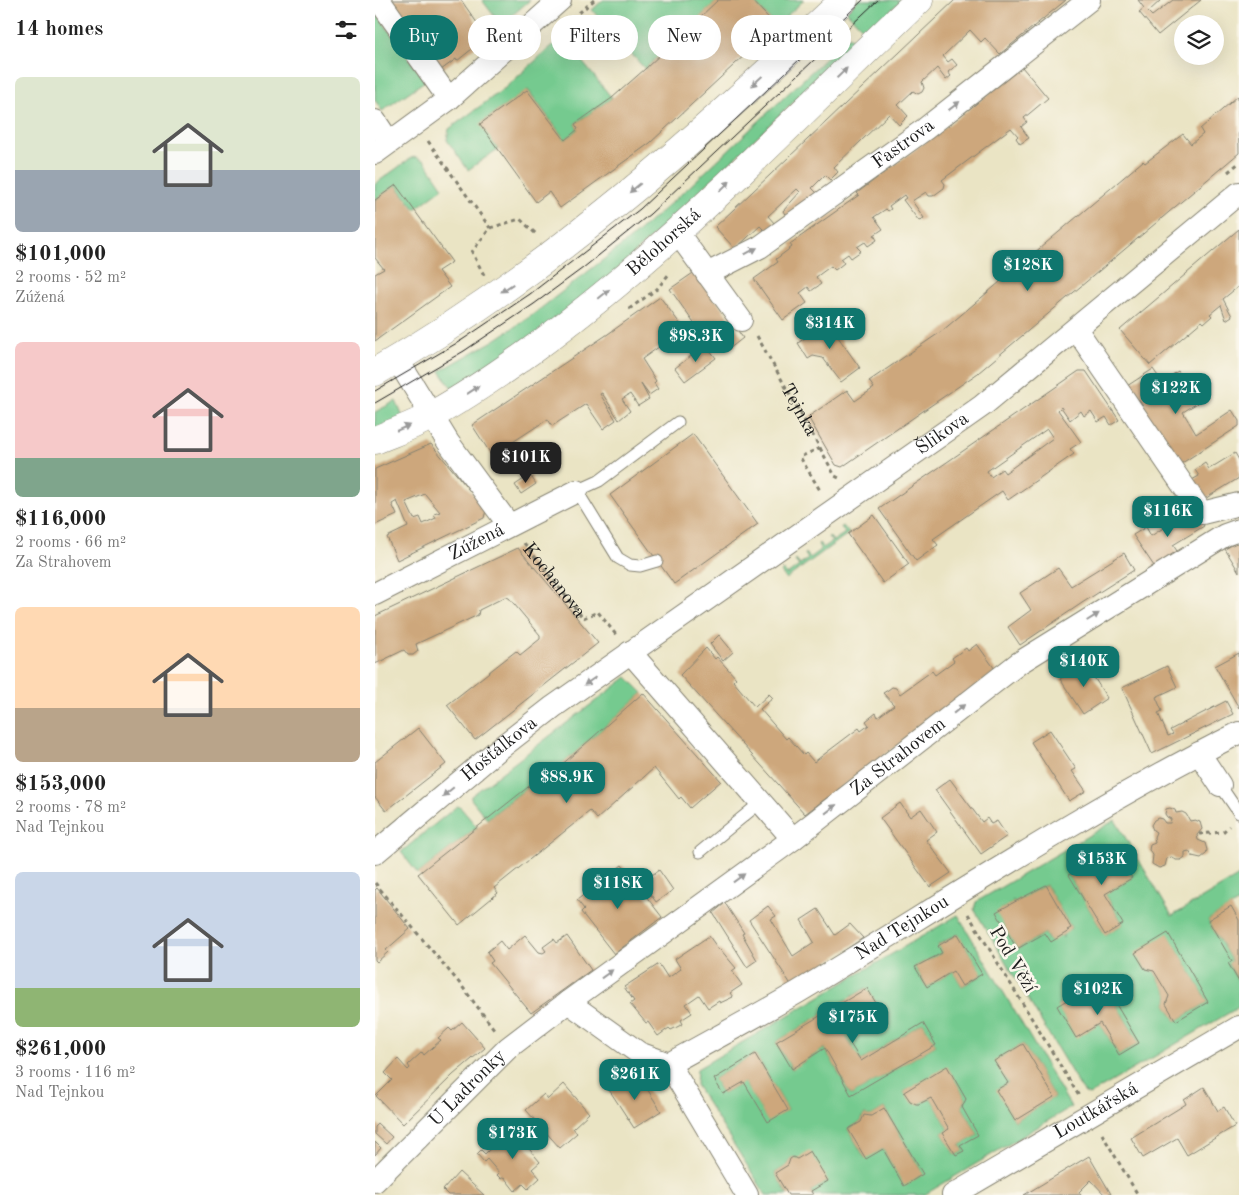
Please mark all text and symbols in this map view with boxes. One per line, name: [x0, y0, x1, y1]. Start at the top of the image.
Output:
chip: Buy: [390, 15, 458, 60]
chip: Rent: [468, 15, 541, 60]
chip: Filters: [551, 15, 638, 60]
chip: New: [648, 15, 721, 60]
chip: Apartment: [731, 15, 851, 60]
map controls: [1174, 15, 1224, 65]
button: layers: [1174, 15, 1224, 65]
icon: filters: [332, 16, 360, 44]
text: 14 homes: [15, 19, 103, 40]
one-way arrow: [836, 67, 848, 79]
one-way arrow: [752, 75, 764, 87]
one-way arrow: [947, 101, 960, 112]
icon: home: [143, 110, 233, 200]
street label: Fastrova: [869, 115, 939, 173]
one-way arrow: [719, 180, 731, 192]
one-way arrow: [629, 183, 642, 194]
street label: Bělohorská: [624, 205, 705, 280]
text: $101,000: [15, 244, 106, 265]
one-way arrow: [743, 247, 758, 255]
pin: $128K: [993, 250, 1063, 292]
text: $128K: [1003, 258, 1053, 274]
text: 2 rooms · 52 m²: [15, 270, 126, 286]
one-way arrow: [500, 283, 513, 292]
one-way arrow: [598, 289, 611, 300]
text: Zúžená: [15, 290, 65, 306]
pin: $314K: [795, 308, 865, 350]
text: $314K: [805, 316, 855, 332]
pin: $98.3K: [655, 320, 737, 363]
text: $98.3K: [669, 329, 723, 345]
pin: $122K: [1141, 372, 1211, 415]
icon: home: [143, 375, 233, 465]
street label: Tejnka: [777, 381, 821, 440]
text: $122K: [1151, 381, 1201, 397]
one-way arrow: [467, 385, 480, 395]
street label: Šlikova: [910, 409, 973, 459]
one-way arrow: [396, 423, 410, 431]
pin: $101K: [491, 442, 561, 484]
text: $101K: [501, 450, 551, 466]
pin: $116K: [1133, 496, 1203, 538]
text: $116K: [1143, 504, 1193, 520]
text: $116,000: [15, 509, 106, 530]
street label: Zúžená: [446, 520, 508, 564]
text: 2 rooms · 66 m²: [15, 535, 126, 551]
street label: Kochanova: [519, 540, 589, 622]
text: Za Strahovem: [15, 555, 112, 571]
one-way arrow: [1086, 612, 1100, 622]
icon: home: [143, 640, 233, 730]
pin: $140K: [1049, 646, 1119, 688]
text: $140K: [1059, 654, 1109, 670]
one-way arrow: [583, 676, 597, 686]
one-way arrow: [953, 704, 966, 715]
street label: Hošťálkova: [458, 713, 542, 786]
street label: Za Strahovem: [847, 714, 949, 800]
pin: $88.9K: [526, 762, 608, 804]
text: $88.9K: [540, 770, 594, 786]
text: $153,000: [15, 774, 106, 795]
one-way arrow: [442, 786, 455, 797]
text: 2 rooms · 78 m²: [15, 800, 126, 816]
one-way arrow: [824, 803, 837, 814]
text: Nad Tejnkou: [15, 820, 104, 836]
pin: $153K: [1067, 844, 1137, 886]
text: $153K: [1077, 852, 1127, 868]
pin: $118K: [583, 868, 653, 910]
one-way arrow: [732, 873, 745, 883]
text: $118K: [593, 876, 643, 892]
street label: Nad Tejnkou: [852, 892, 952, 964]
icon: home: [143, 905, 233, 995]
street label: Pod Věží: [985, 924, 1040, 997]
one-way arrow: [600, 969, 614, 979]
pin: $102K: [1063, 974, 1133, 1016]
text: $102K: [1073, 982, 1123, 998]
pin: $175K: [818, 1002, 888, 1044]
text: $175K: [828, 1010, 878, 1026]
text: $261,000: [15, 1039, 106, 1060]
street label: U Ladronky: [426, 1046, 510, 1130]
pin: $261K: [600, 1058, 670, 1101]
text: 3 rooms · 116 m²: [15, 1065, 135, 1081]
text: $261K: [610, 1067, 660, 1083]
street label: Loutkářská: [1051, 1079, 1142, 1143]
text: Nad Tejnkou: [15, 1085, 104, 1101]
pin: $173K: [478, 1118, 548, 1160]
text: $173K: [488, 1126, 538, 1142]

